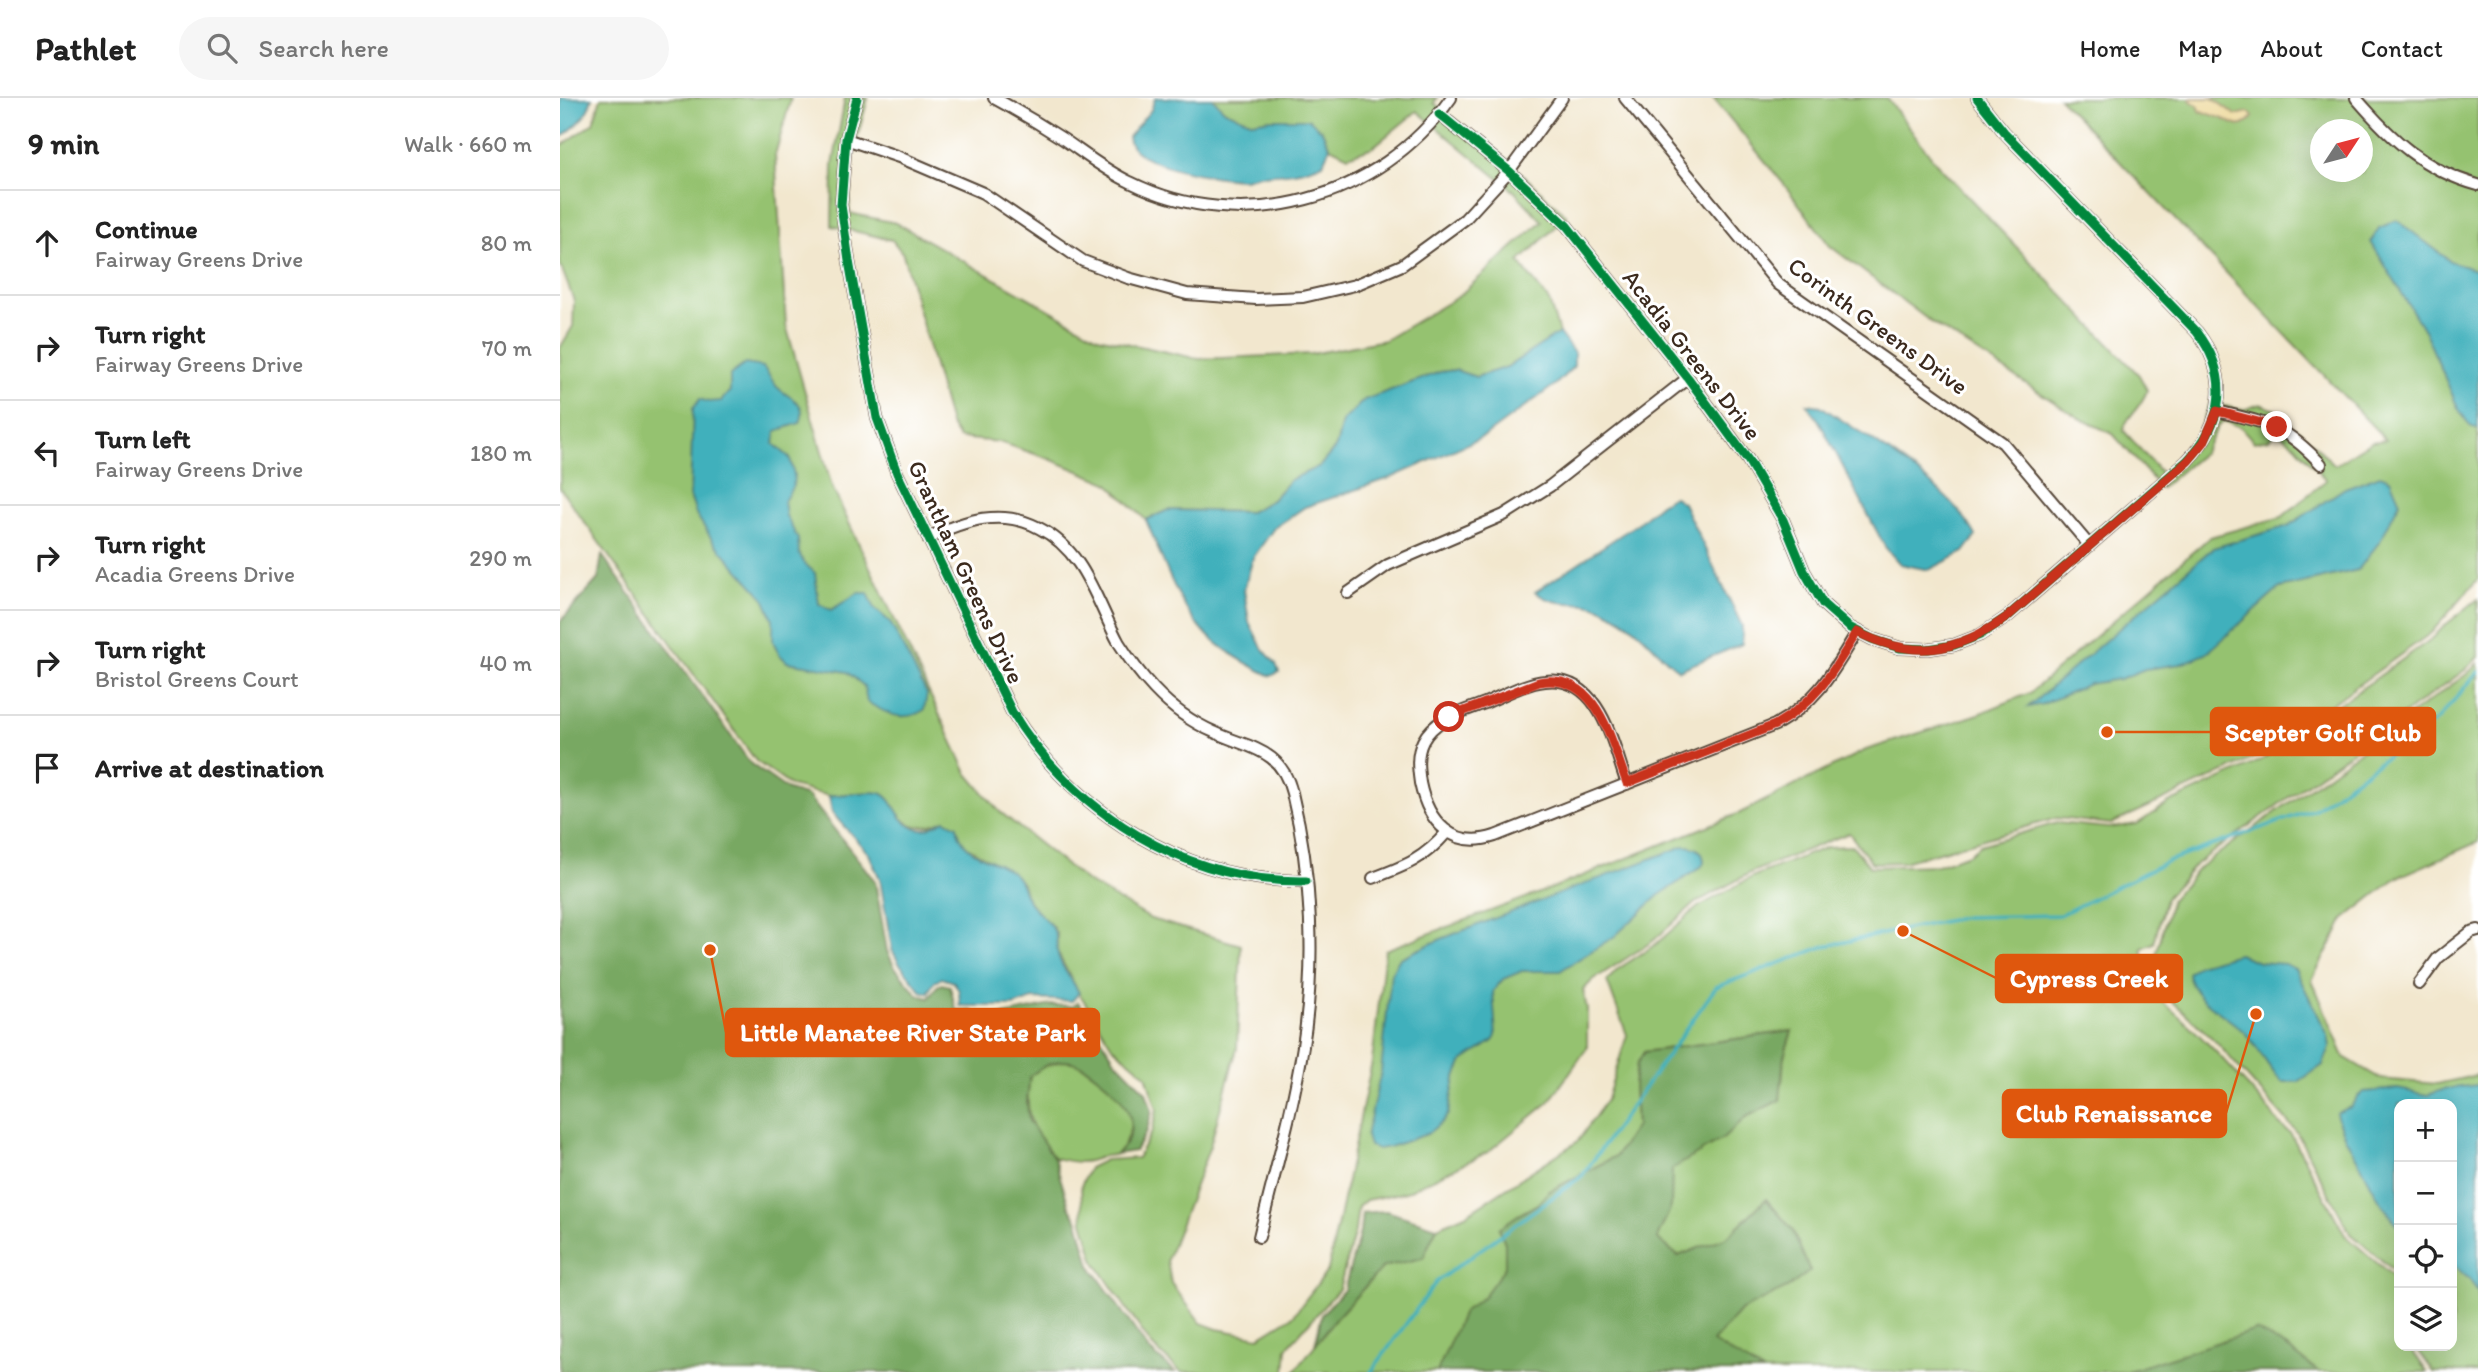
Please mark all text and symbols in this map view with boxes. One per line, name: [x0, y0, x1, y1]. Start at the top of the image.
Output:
search box: [179, 17, 669, 80]
text: Pathlet: [35, 29, 137, 68]
icon: search: [203, 29, 241, 67]
text: Search here: [259, 32, 389, 64]
text: Home: [2080, 34, 2140, 63]
text: Map: [2178, 34, 2222, 63]
text: About: [2260, 34, 2323, 63]
text: Contact: [2361, 34, 2443, 63]
north arrow: [2310, 119, 2373, 182]
text: 9 min: [28, 125, 99, 162]
text: Walk · 660 m: [404, 130, 532, 158]
text: Continue: [95, 213, 198, 245]
icon: ahead: [28, 224, 66, 262]
text: 80 m: [481, 229, 532, 257]
text: Fairway Greens Drive: [95, 245, 303, 273]
street label: Corinth Greens Drive: [1783, 251, 1974, 401]
street label: Acadia Greens Drive: [1617, 264, 1768, 446]
text: Turn right: [95, 318, 206, 350]
icon: right: [28, 329, 66, 367]
text: 70 m: [482, 334, 532, 362]
text: Fairway Greens Drive: [95, 350, 303, 378]
route end: [2261, 411, 2292, 442]
text: Turn left: [95, 423, 191, 455]
icon: left: [28, 434, 66, 472]
text: 180 m: [470, 439, 532, 467]
text: Fairway Greens Drive: [95, 455, 303, 483]
street label: Grantham Greens Drive: [902, 456, 1031, 688]
text: Turn right: [95, 528, 206, 560]
icon: right: [28, 539, 66, 577]
text: 290 m: [469, 544, 532, 572]
text: Acadia Greens Drive: [95, 560, 295, 588]
text: Turn right: [95, 633, 206, 665]
icon: right: [28, 644, 66, 682]
text: 40 m: [479, 649, 532, 677]
text: Bristol Greens Court: [95, 665, 299, 693]
route start: [1433, 701, 1464, 732]
callout: Scepter Golf Club: [2211, 708, 2435, 755]
text: Scepter Golf Club: [2225, 716, 2421, 748]
icon: arrive: [28, 749, 66, 787]
text: Arrive at destination: [95, 752, 324, 784]
callout: Cypress Creek: [1996, 955, 2182, 1002]
text: Cypress Creek: [2010, 962, 2169, 994]
callout: Little Manatee River State Park: [726, 1009, 1099, 1056]
text: Little Manatee River State Park: [740, 1016, 1086, 1048]
callout: Club Renaissance: [2003, 1090, 2226, 1137]
text: Club Renaissance: [2016, 1097, 2212, 1129]
map controls: [2394, 1099, 2457, 1351]
button: +: [2394, 1099, 2457, 1162]
button: −: [2394, 1162, 2457, 1225]
button: locate: [2394, 1225, 2457, 1288]
button: layers: [2394, 1288, 2457, 1351]

